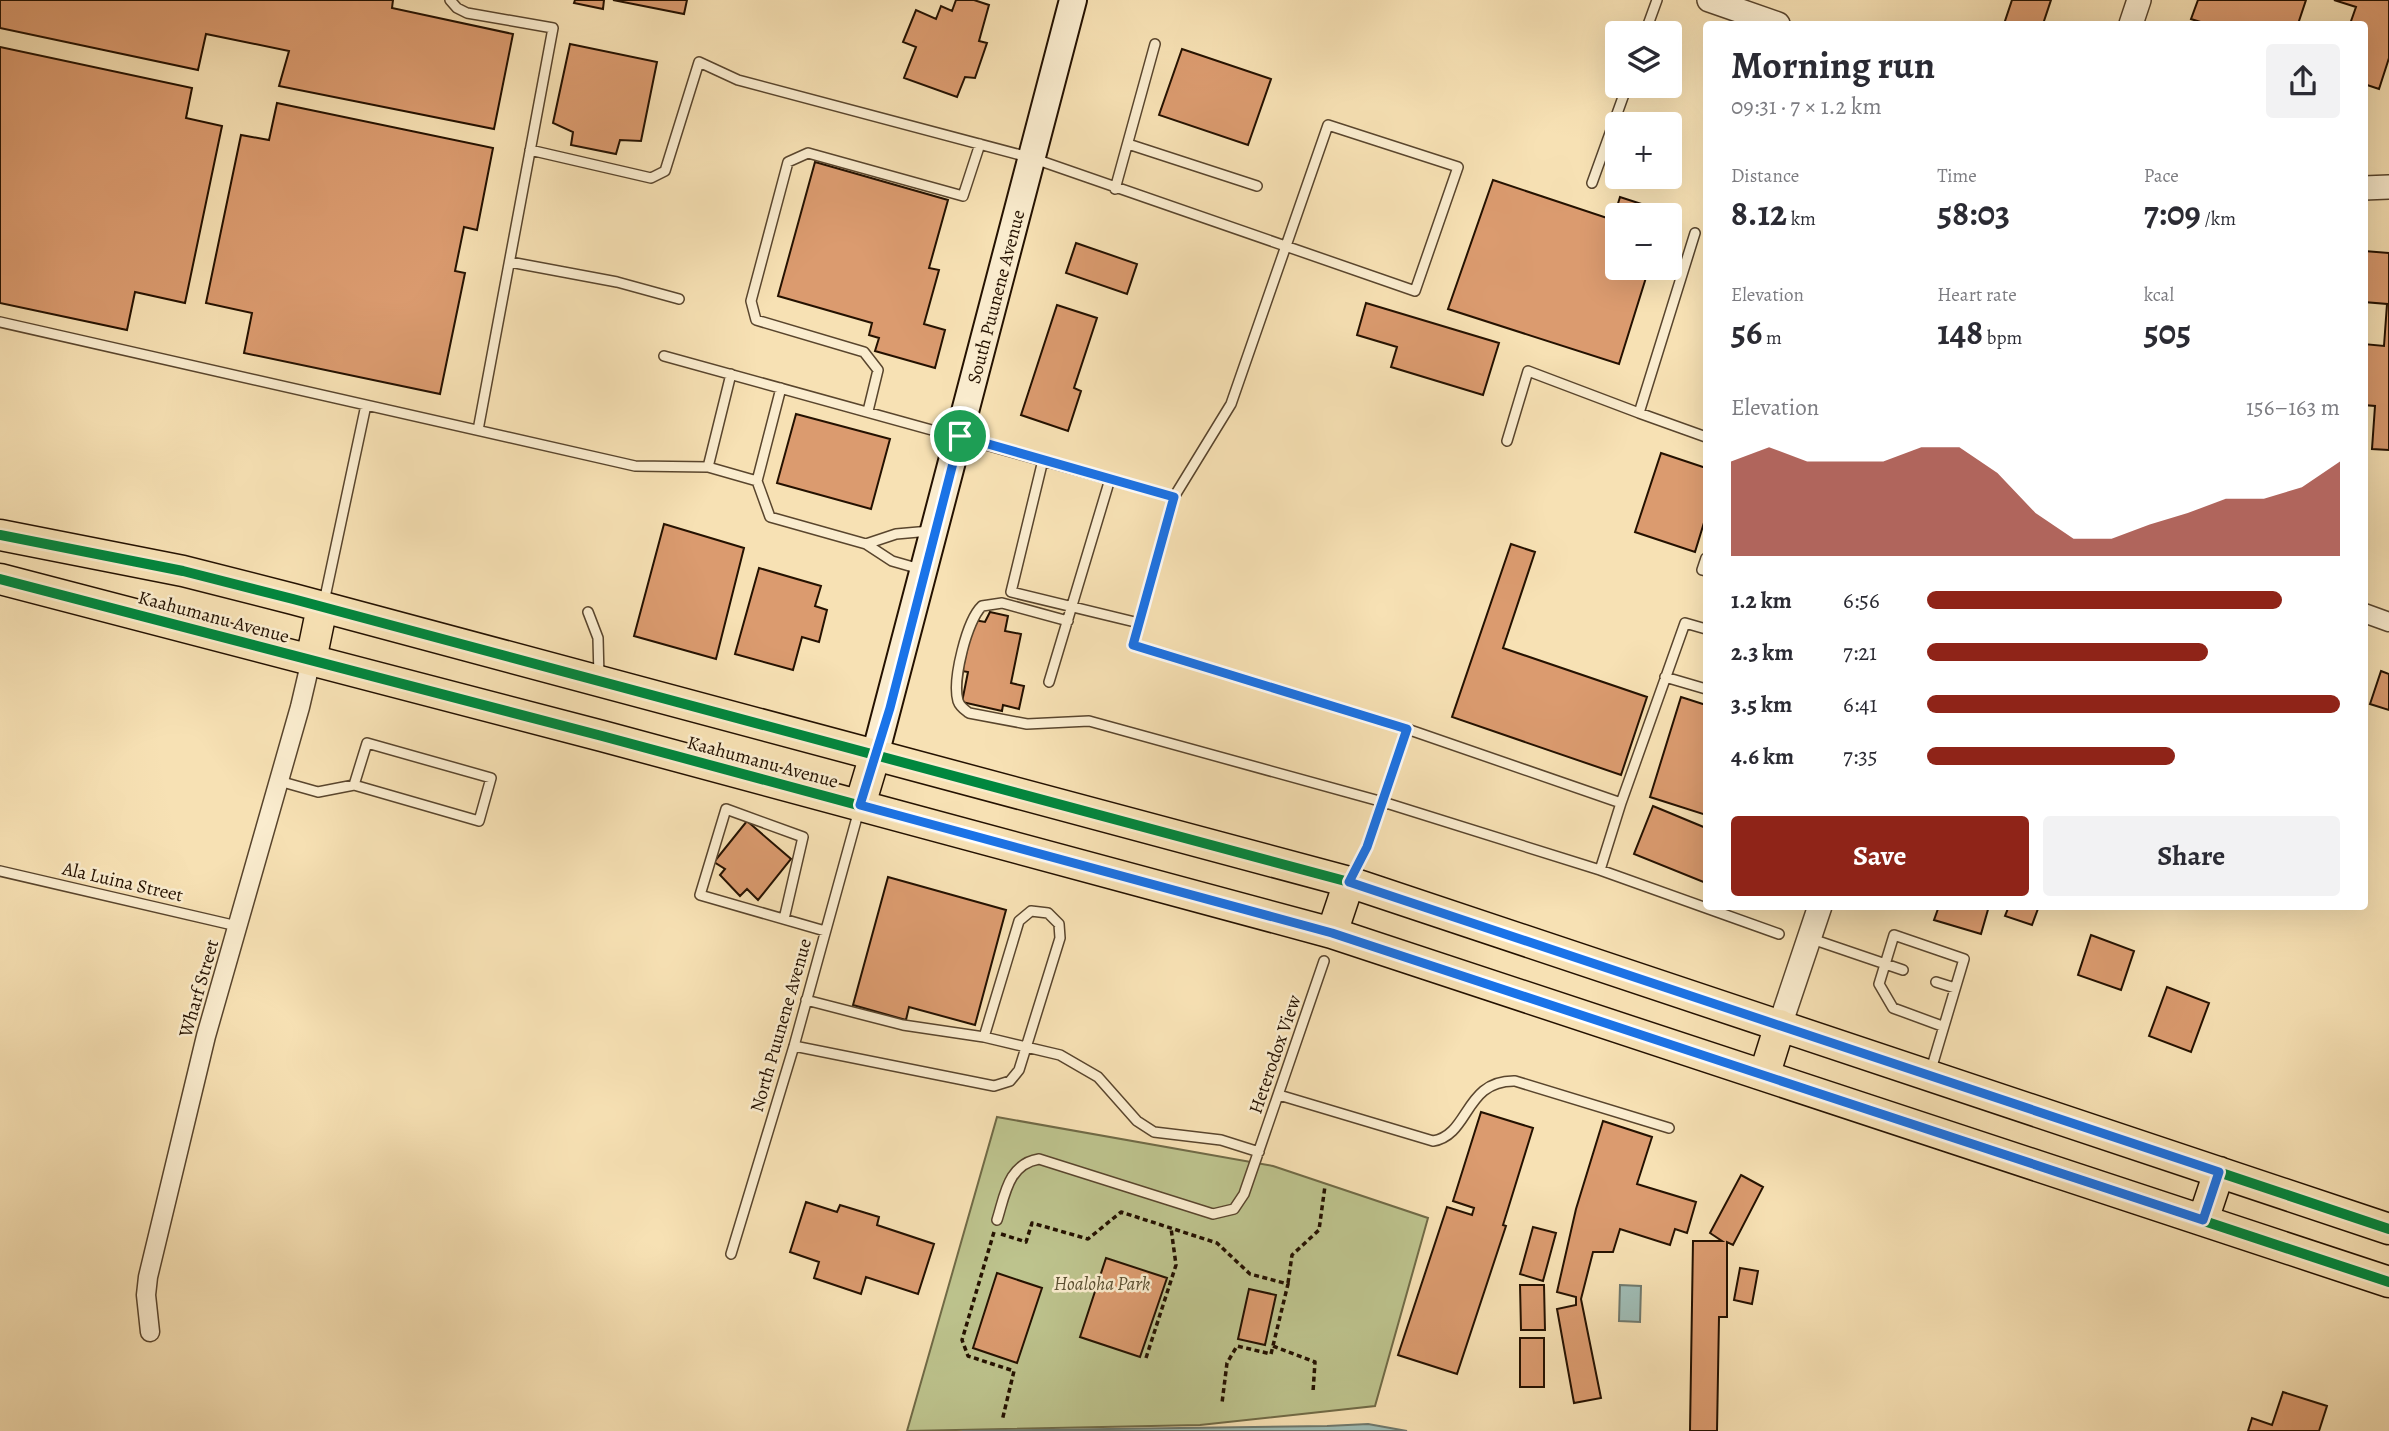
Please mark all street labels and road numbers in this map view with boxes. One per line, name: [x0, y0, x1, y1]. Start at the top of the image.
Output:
street label: South Puunene Avenue: [961, 207, 1031, 387]
street label: Kaahumanu Avenue: [135, 584, 292, 650]
street label: Kaahumanu Avenue: [684, 729, 841, 795]
street label: Ala Luina Street: [59, 855, 186, 908]
street label: North Puunene Avenue: [744, 935, 818, 1115]
street label: Wharf Street: [172, 936, 225, 1041]
street label: Heterodox View: [1242, 991, 1308, 1117]

